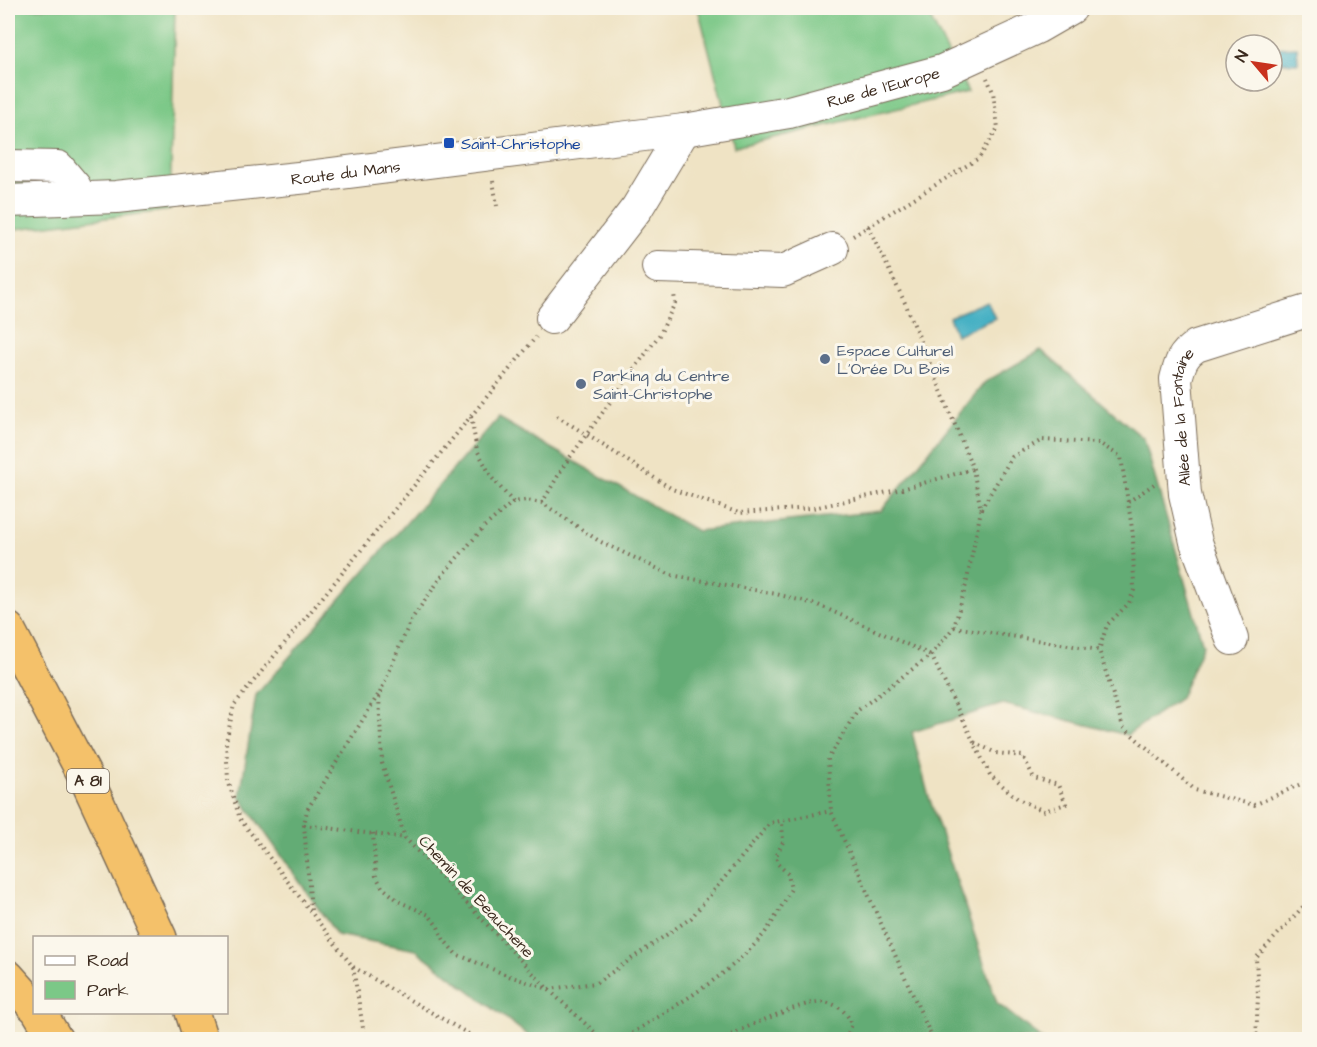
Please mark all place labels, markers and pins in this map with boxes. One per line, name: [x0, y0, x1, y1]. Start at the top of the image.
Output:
place label: Saint-Christophe: [461, 133, 581, 155]
marker: Saint-Christophe: [442, 136, 456, 150]
place label: Espace Culturel L'Orée Du Bois: [837, 340, 953, 380]
marker: Espace Culturel L'Orée Du Bois: [818, 352, 832, 366]
place label: Parking du Centre Saint-Christophe: [593, 365, 730, 405]
marker: Parking du Centre Saint-Christophe: [574, 377, 588, 391]

